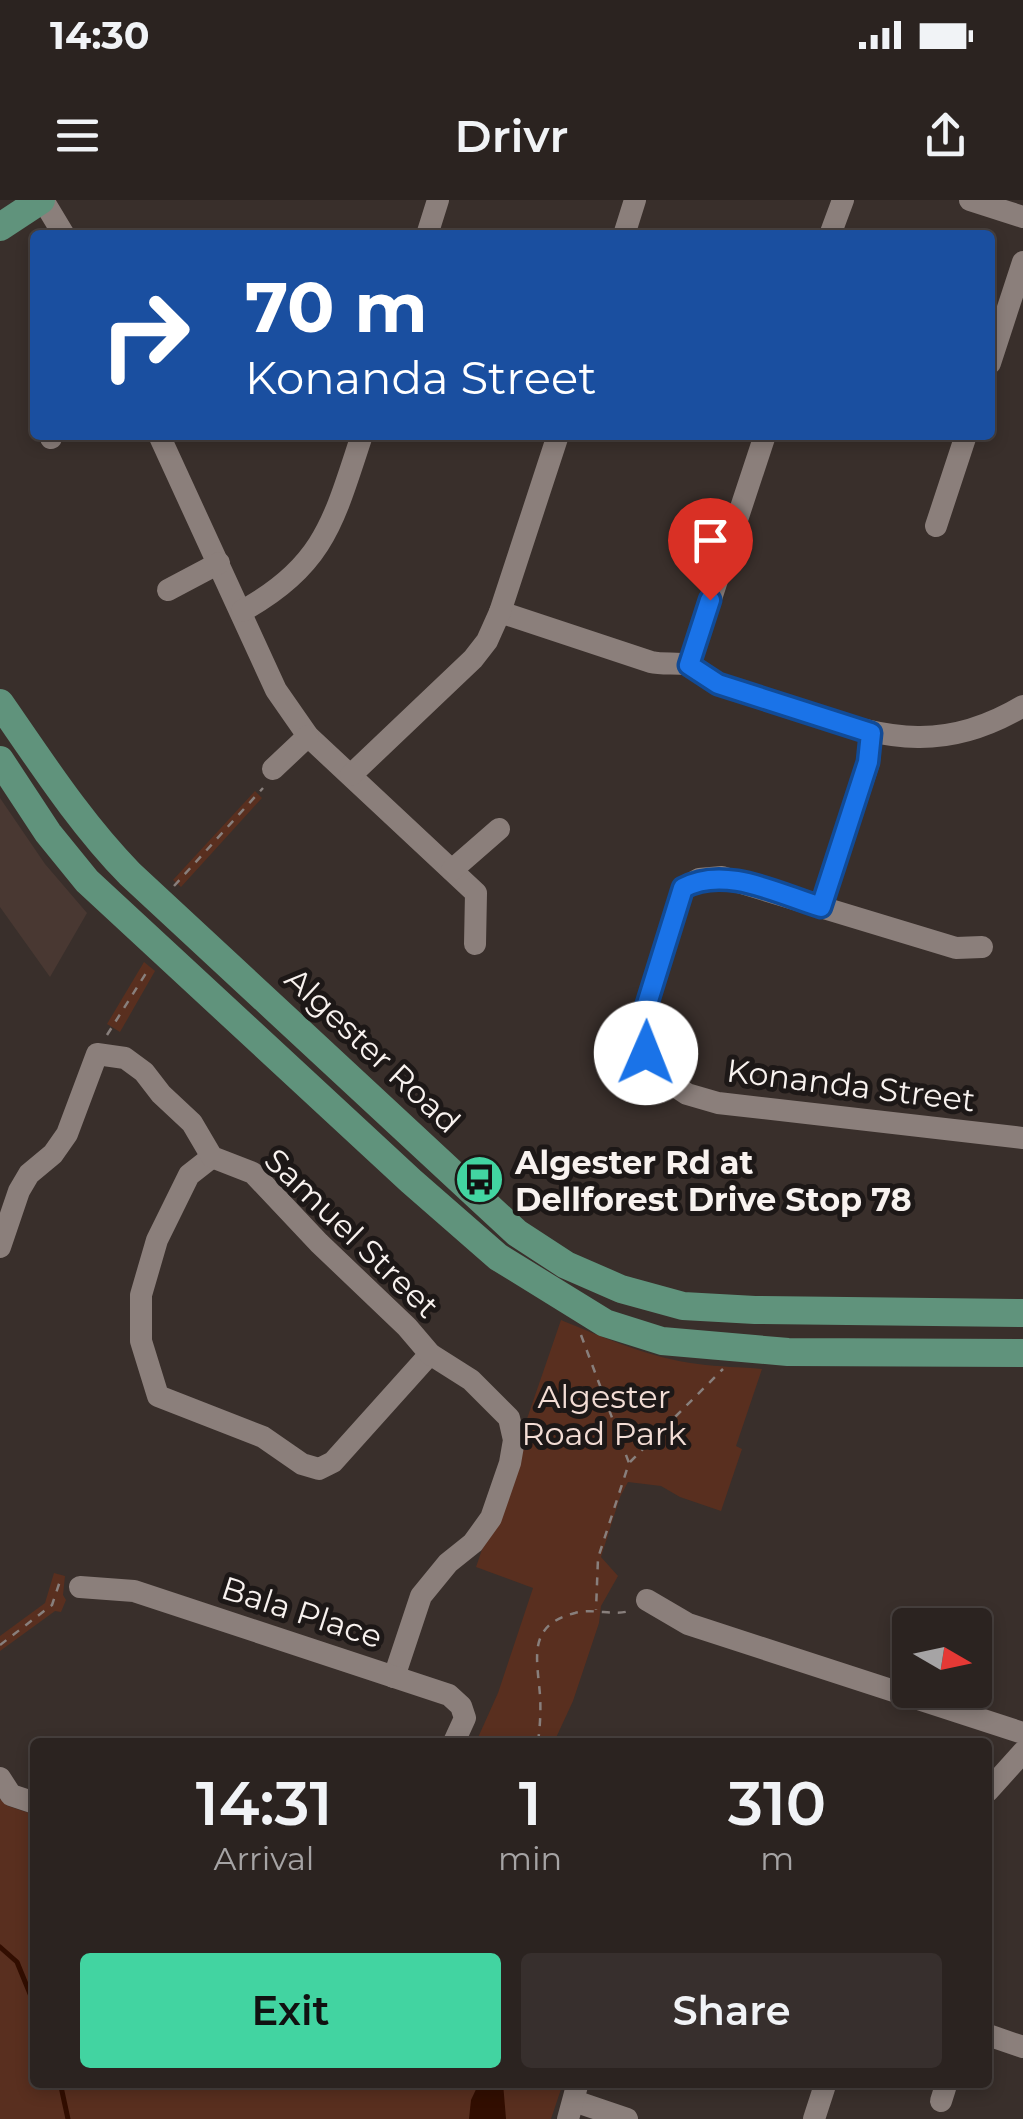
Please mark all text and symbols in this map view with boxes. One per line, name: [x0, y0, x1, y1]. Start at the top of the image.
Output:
text: 14:30: [50, 12, 150, 59]
icon: menu: [50, 108, 105, 163]
text: Drivr: [455, 108, 568, 163]
icon: share: [918, 108, 973, 163]
text: 70 m: [245, 264, 428, 350]
icon: right: [80, 270, 210, 400]
text: Konanda Street: [245, 350, 596, 405]
pin: [668, 498, 753, 601]
icon: arrive: [683, 513, 738, 568]
street label: Algester Road: [277, 959, 469, 1141]
position arrow: [594, 1001, 698, 1105]
street label: Konanda Street: [725, 1050, 977, 1120]
street label: Samuel Street: [257, 1140, 447, 1326]
place label: Algester Rd at Dellforest Drive Stop 78: [514, 1143, 912, 1219]
bus stop icon: Algester Rd at Dellforest Drive Stop 78: [454, 1154, 506, 1206]
park label: Algester Road Park: [521, 1377, 687, 1453]
street label: Bala Place: [217, 1568, 387, 1656]
north arrow: [892, 1608, 992, 1708]
map controls: [892, 1608, 992, 1708]
text: 14:31: [196, 1767, 332, 1840]
text: 1: [519, 1767, 542, 1840]
text: 310: [728, 1767, 826, 1840]
text: Arrival: [214, 1839, 314, 1878]
text: min: [498, 1839, 562, 1878]
text: m: [760, 1839, 794, 1878]
button: Exit: [80, 1953, 501, 2068]
button: Share: [521, 1953, 942, 2068]

